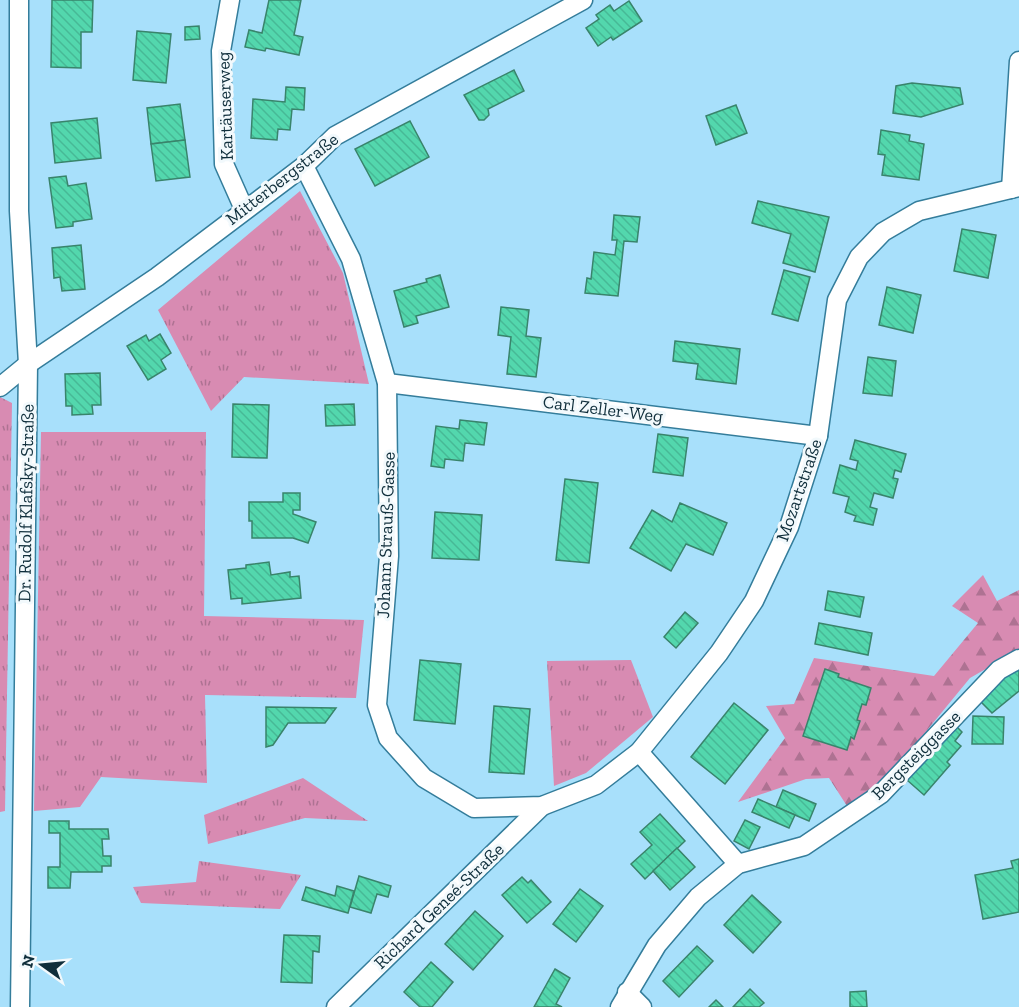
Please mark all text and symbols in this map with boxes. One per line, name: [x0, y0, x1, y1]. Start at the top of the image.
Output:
street label: Kartäuserweg: [212, 51, 238, 161]
street label: Mitterbergstraße: [221, 128, 343, 230]
street label: Carl Zeller-Weg: [542, 391, 664, 427]
street label: Dr. Rudolf Klafsky-Straße: [13, 404, 39, 602]
street label: Mozartstraße: [771, 436, 827, 544]
street label: Johann Strauß-Gasse: [372, 451, 400, 619]
street label: Bergsteiggasse: [867, 706, 965, 804]
street label: Richard Geneé-Straße: [370, 838, 508, 974]
north arrow: [12, 935, 72, 995]
text: N: [17, 953, 39, 970]

